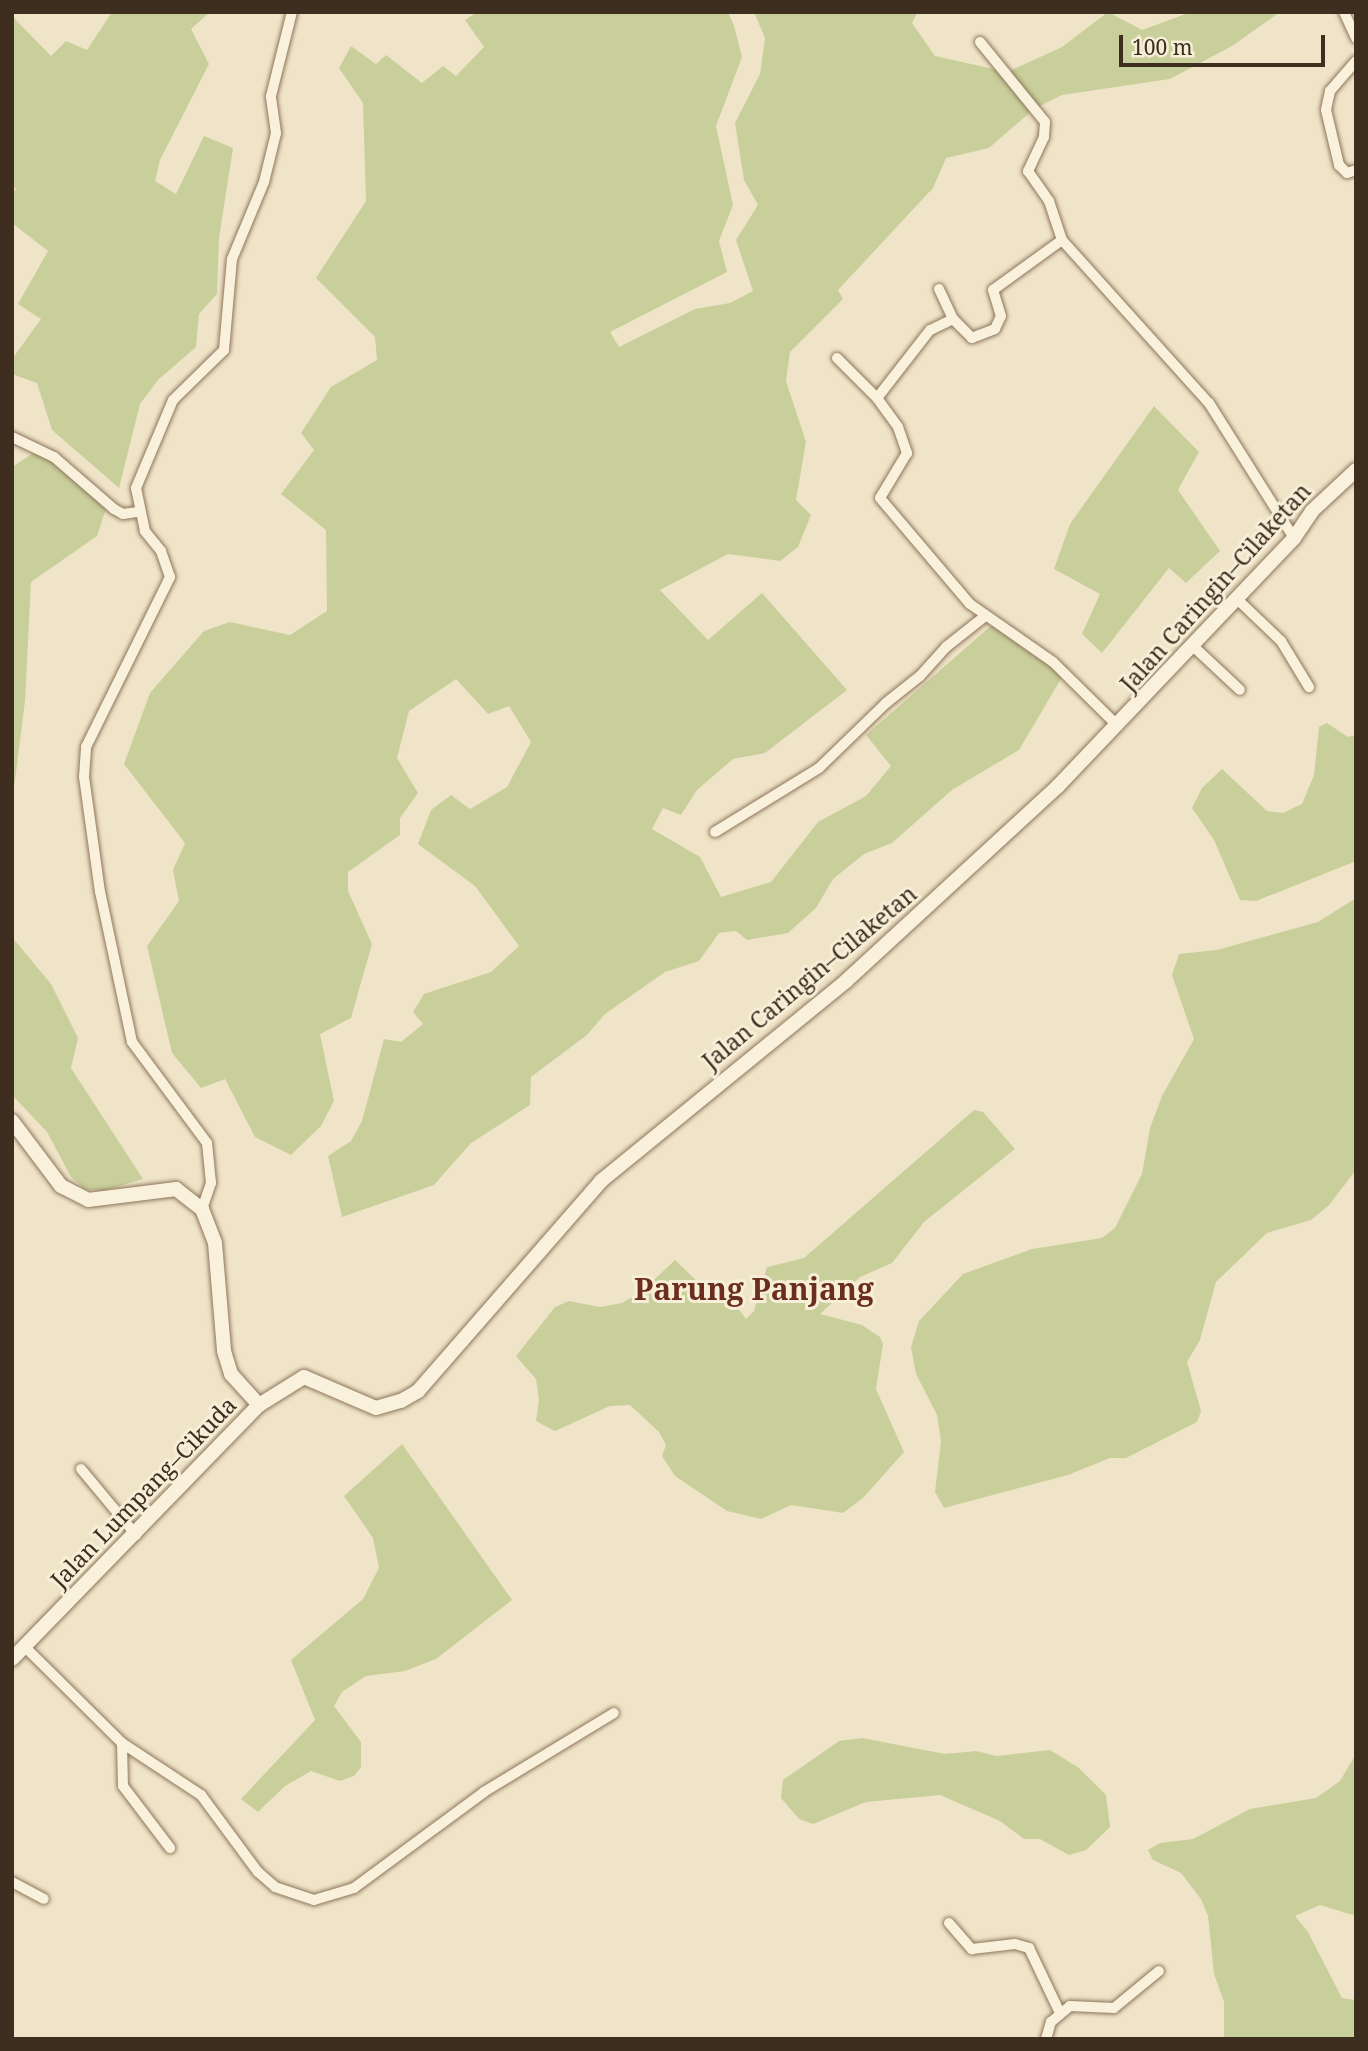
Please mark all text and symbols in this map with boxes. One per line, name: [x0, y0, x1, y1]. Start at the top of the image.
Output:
scale bar: [1123, 21, 1330, 65]
text: 100 m: [1132, 33, 1193, 61]
street label: Jalan Caringin–Cilaketan: [1114, 477, 1316, 697]
street label: Jalan Caringin–Cilaketan: [696, 879, 922, 1075]
district label: Parung Panjang: [634, 1271, 874, 1307]
street label: Jalan Lumpang–Cikuda: [44, 1391, 242, 1593]

